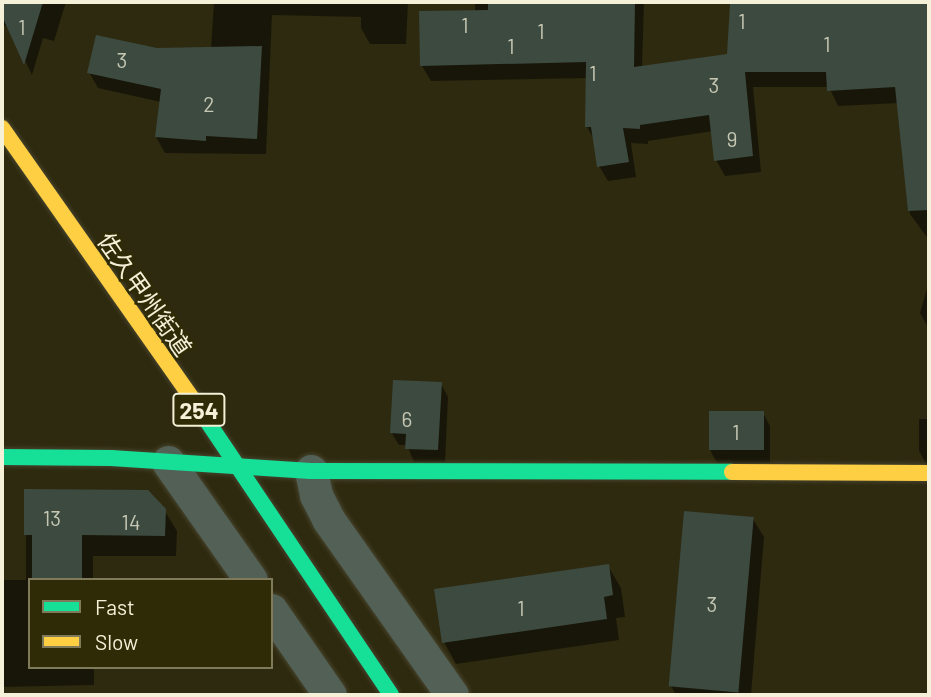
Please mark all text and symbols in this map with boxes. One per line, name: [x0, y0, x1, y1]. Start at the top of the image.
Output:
house number: 1: [738, 8, 746, 34]
house number: 1: [461, 12, 469, 38]
house number: 1: [18, 14, 26, 40]
house number: 1: [537, 18, 545, 44]
house number: 1: [823, 31, 831, 57]
house number: 1: [507, 33, 515, 59]
house number: 3: [117, 47, 127, 73]
house number: 1: [589, 60, 597, 86]
house number: 3: [709, 72, 719, 98]
house number: 2: [203, 91, 215, 117]
house number: 9: [727, 126, 737, 152]
street label: 佐久甲州街道: [92, 227, 198, 361]
road number: 254: [171, 390, 227, 430]
house number: 6: [402, 406, 412, 432]
house number: 1: [732, 419, 740, 445]
house number: 13: [43, 505, 61, 531]
house number: 14: [122, 509, 140, 535]
legend: [28, 578, 273, 669]
house number: 3: [707, 591, 717, 617]
text: Fast: [95, 594, 135, 619]
house number: 1: [517, 595, 525, 621]
text: Slow: [95, 629, 138, 654]

